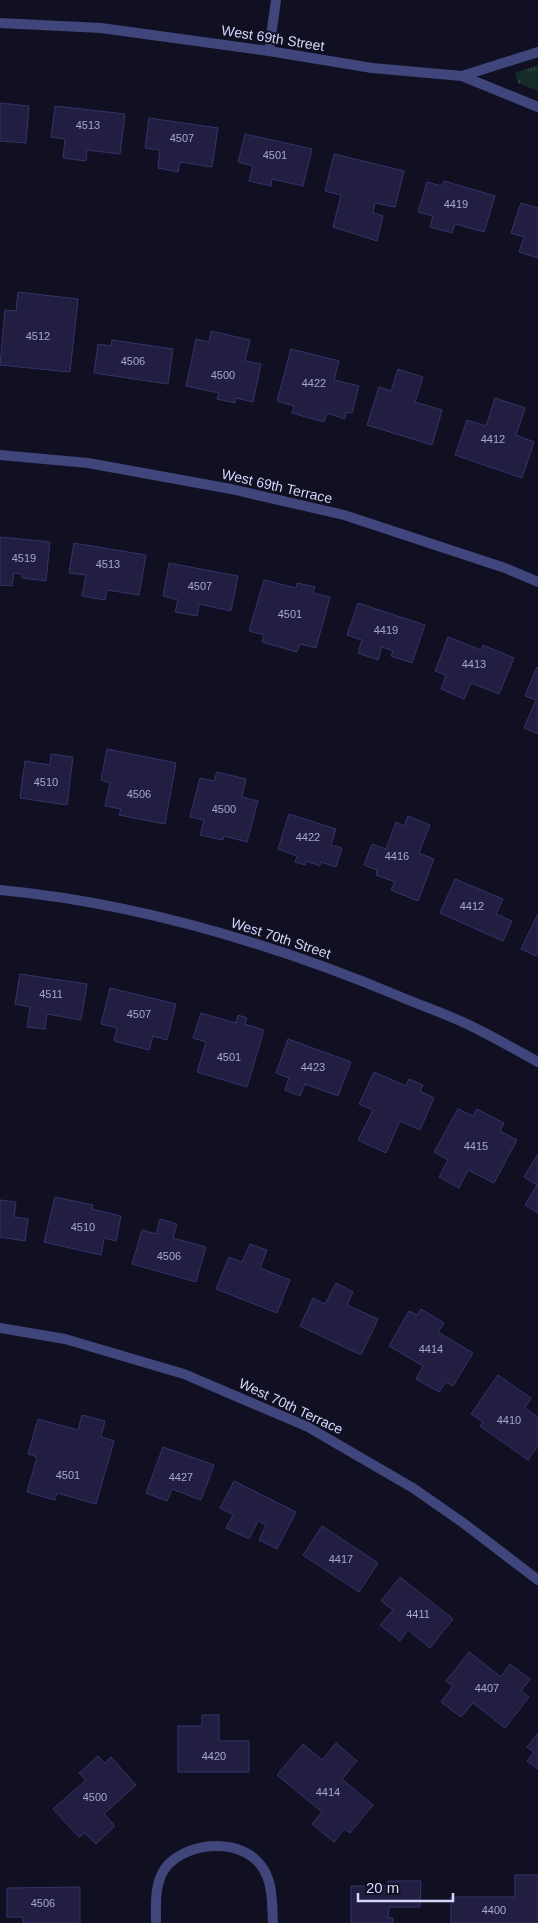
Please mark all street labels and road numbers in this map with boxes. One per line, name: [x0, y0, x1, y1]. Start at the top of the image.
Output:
street label: West 69th Street: [220, 22, 326, 54]
street label: West 69th Terrace: [220, 465, 334, 507]
street label: West 70th Street: [229, 914, 333, 962]
street label: West 70th Terrace: [236, 1375, 346, 1437]

